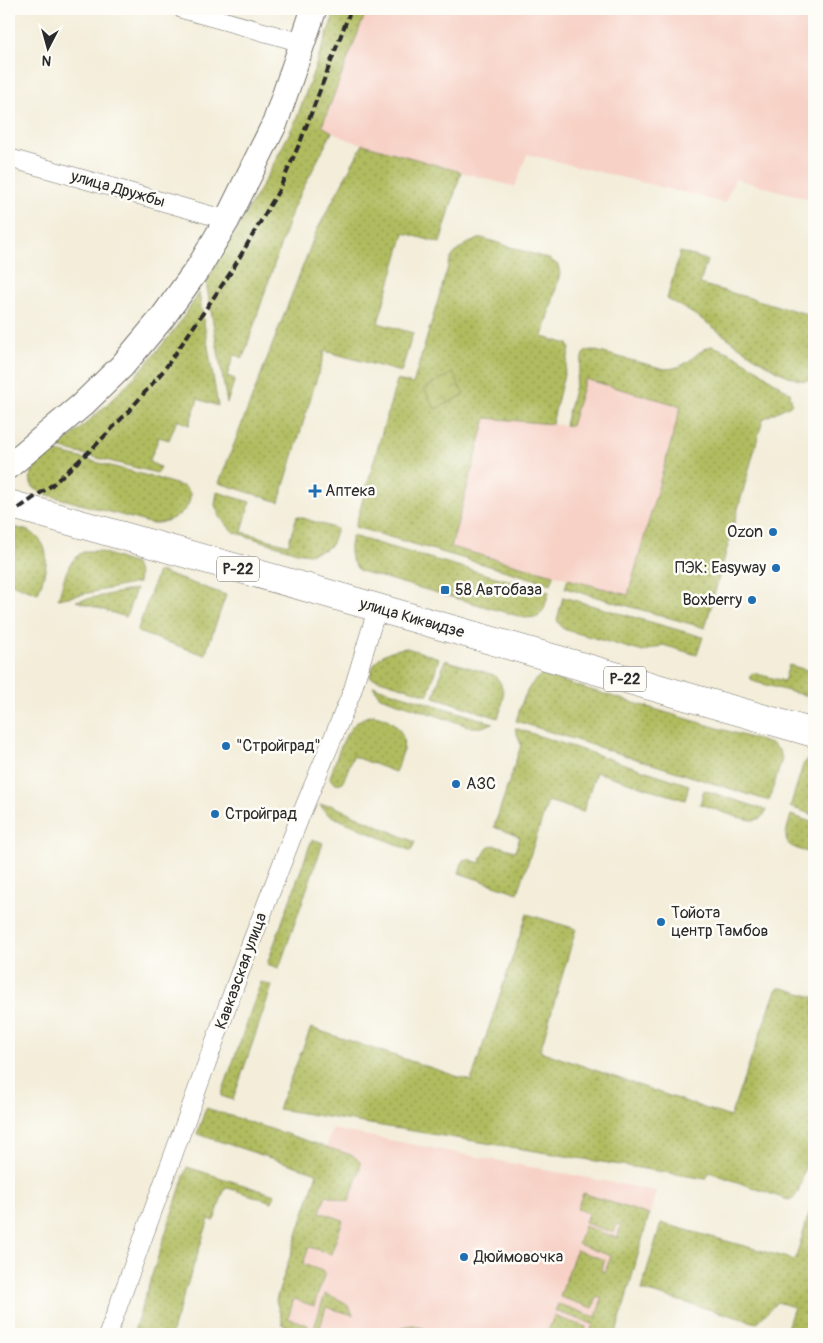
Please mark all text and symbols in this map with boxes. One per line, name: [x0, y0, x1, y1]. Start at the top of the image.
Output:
north arrow: [22, 22, 72, 72]
text: N: [41, 51, 52, 69]
street label: улица Дружбы: [68, 166, 167, 212]
place label: Аптека: [325, 481, 375, 501]
marker: Аптека: [309, 485, 321, 497]
place label: Ozon: [727, 522, 763, 542]
marker: Ozon: [767, 526, 779, 538]
road number: Р-22: [217, 556, 259, 582]
place label: ПЭК: Easyway: [675, 558, 766, 578]
marker: ПЭК: Easyway: [770, 562, 782, 574]
place label: 58 Автобаза: [455, 580, 542, 600]
marker: 58 Автобаза: [439, 584, 451, 596]
place label: Boxberry: [683, 590, 742, 610]
street label: улица Киквидзе: [356, 593, 467, 643]
marker: Boxberry: [746, 594, 758, 606]
road number: Р-22: [604, 666, 646, 692]
place label: "Стройград": [236, 736, 321, 756]
marker: "Стройград": [220, 740, 232, 752]
place label: АЗС: [466, 774, 496, 794]
marker: АЗС: [450, 778, 462, 790]
place label: Стройград: [225, 804, 297, 824]
marker: Стройград: [209, 808, 221, 820]
place label: Тойота центр Тамбов: [671, 903, 768, 941]
street label: Кавказская улица: [211, 910, 271, 1032]
marker: Тойота центр Тамбов: [655, 916, 667, 928]
place label: Дюймовочка: [473, 1247, 563, 1267]
marker: Дюймовочка: [458, 1251, 470, 1263]

